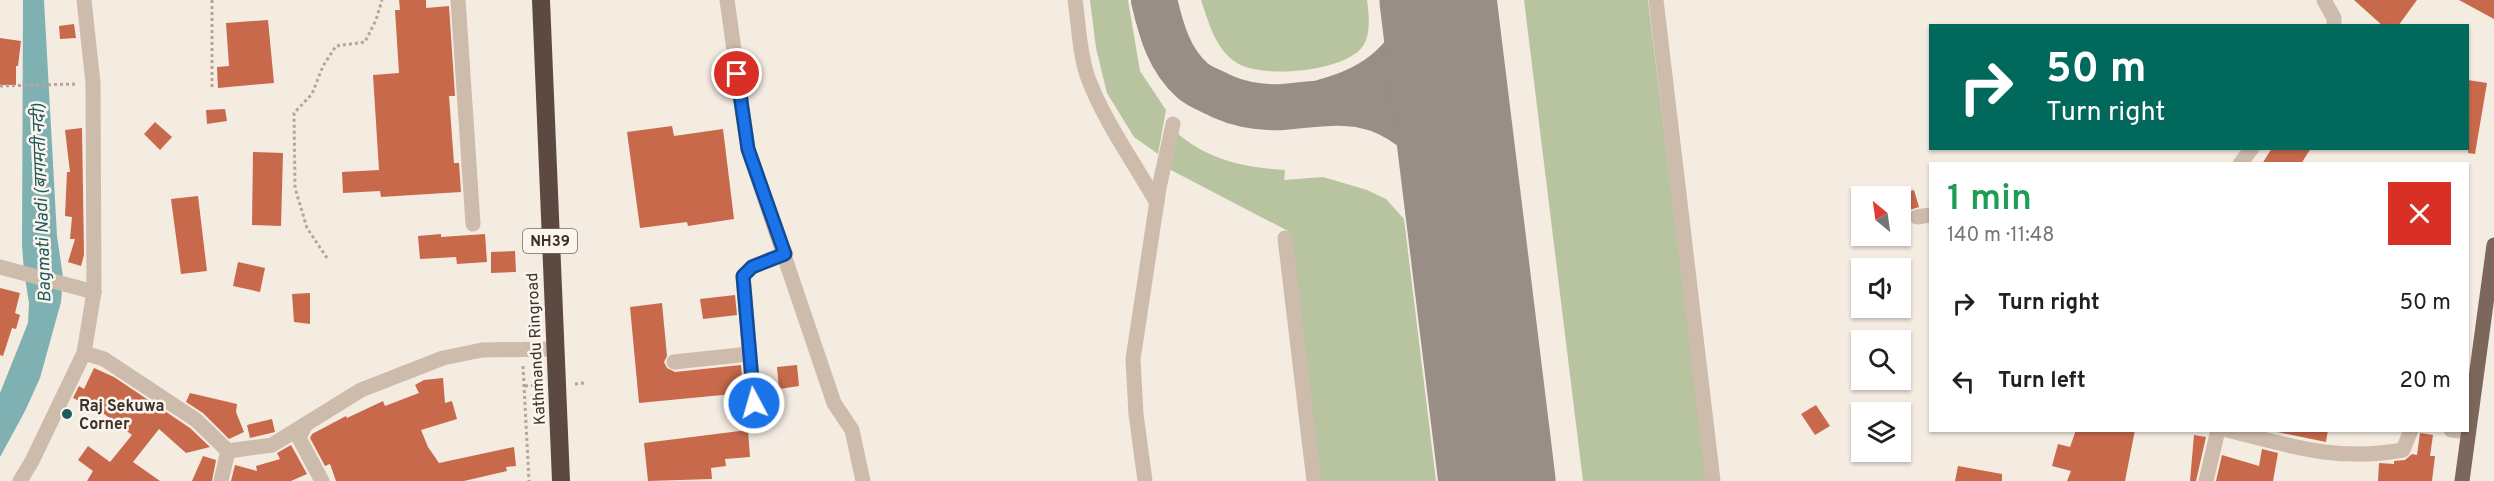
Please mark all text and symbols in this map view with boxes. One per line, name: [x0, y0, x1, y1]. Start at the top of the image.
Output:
text: 50 m: [2046, 44, 2147, 97]
pin: [711, 48, 762, 99]
icon: right: [1947, 48, 2025, 126]
icon: arrive: [720, 57, 753, 90]
text: Turn right: [2046, 96, 2165, 130]
water label: Bagmati Nadi (बागमती नदी): [27, 103, 57, 303]
text: 1 min: [1947, 177, 2032, 223]
button: close: [2388, 182, 2451, 245]
north arrow: [1851, 186, 1911, 246]
map controls: [1851, 186, 1911, 462]
text: 140 m · 11:48: [1947, 223, 2054, 249]
road number: NH39: [523, 229, 577, 253]
button: sound: [1851, 258, 1911, 318]
street label: Kathmandu Ringroad: [523, 272, 551, 426]
icon: right: [1947, 287, 1980, 320]
text: Turn right: [1998, 290, 2100, 317]
text: 50 m: [2399, 290, 2451, 317]
button: search: [1851, 330, 1911, 390]
icon: left: [1947, 365, 1980, 398]
text: Turn left: [1998, 368, 2086, 395]
text: 20 m: [2400, 368, 2451, 395]
position arrow: [722, 371, 786, 435]
place label: Raj Sekuwa Corner: [79, 397, 164, 435]
button: layers: [1851, 402, 1911, 462]
marker: Raj Sekuwa Corner: [60, 407, 74, 421]

